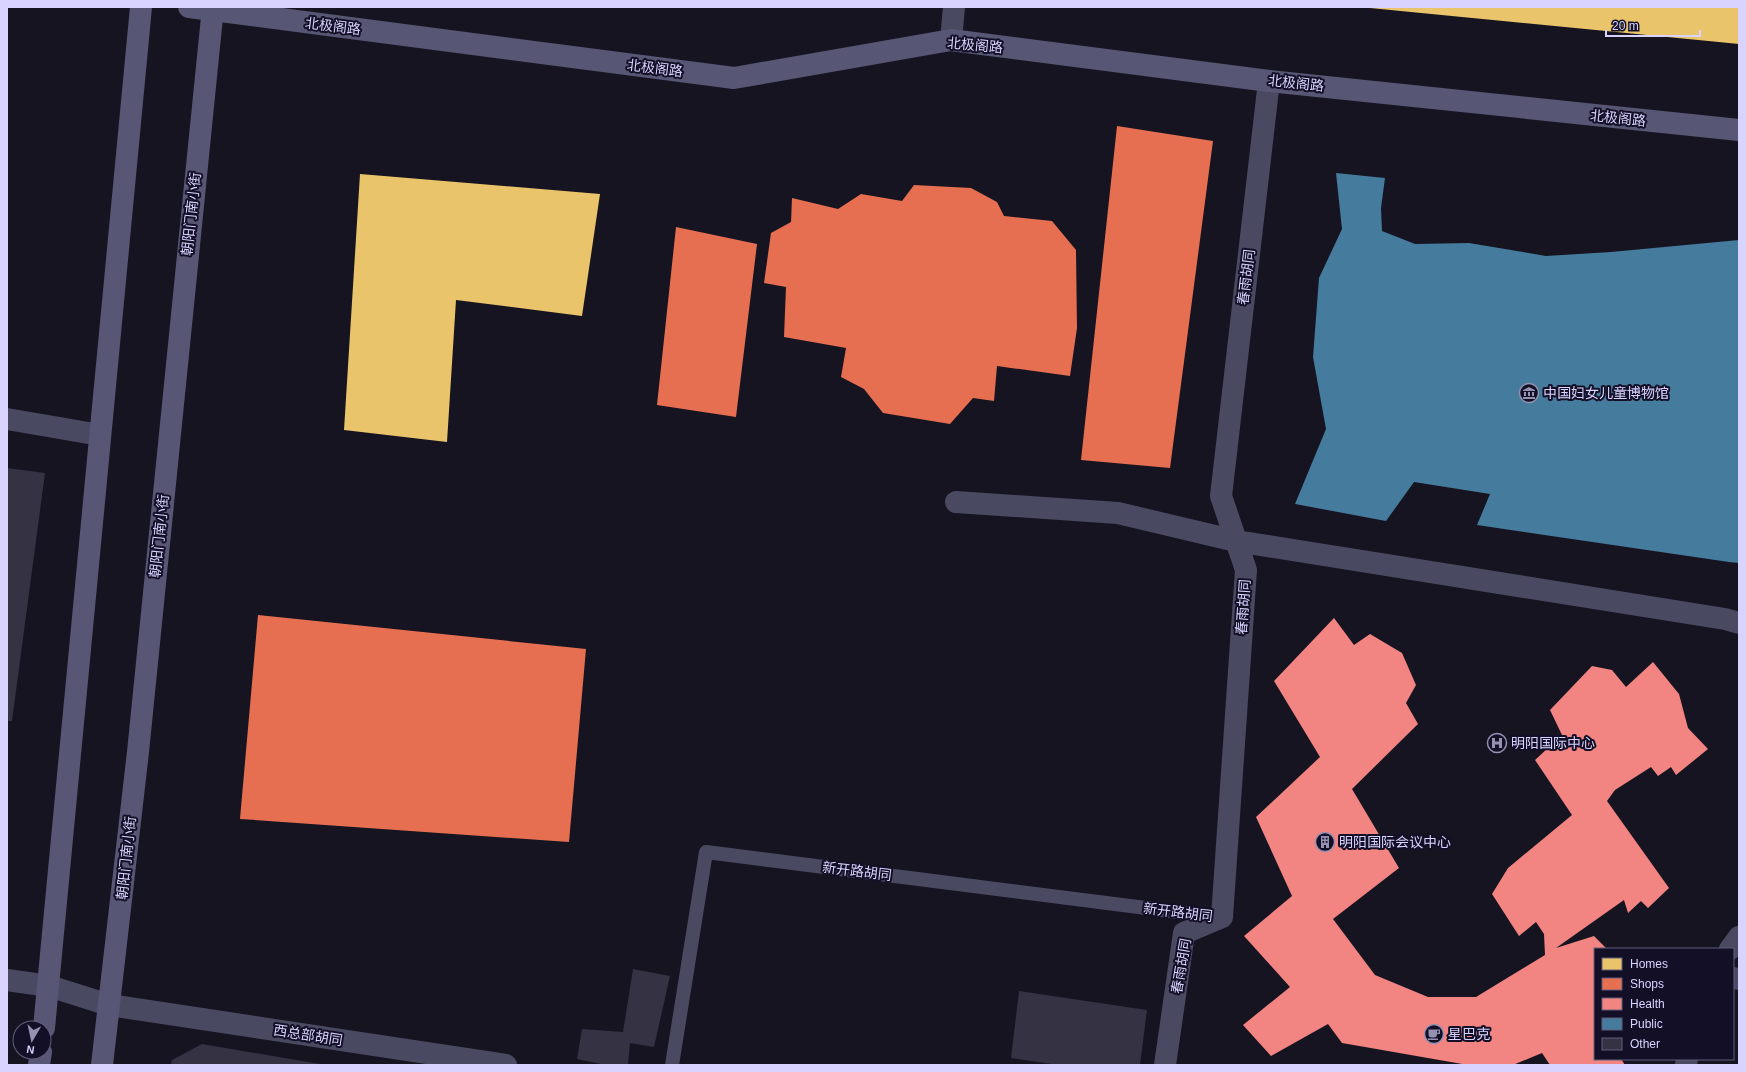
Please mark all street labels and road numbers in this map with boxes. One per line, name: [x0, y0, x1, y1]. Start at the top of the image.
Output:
street label: 北极阁路: [304, 15, 362, 37]
street label: 北极阁路: [946, 35, 1004, 55]
street label: 北极阁路: [626, 57, 684, 79]
street label: 北极阁路: [1267, 72, 1325, 94]
street label: 北极阁路: [1589, 107, 1647, 129]
street label: 朝阳门南小街: [179, 171, 203, 257]
street label: 春雨胡同: [1235, 248, 1257, 306]
street label: 朝阳门南小街: [147, 493, 171, 579]
street label: 春雨胡同: [1233, 579, 1253, 635]
street label: 朝阳门南小街: [114, 815, 138, 901]
street label: 新开路胡同: [821, 859, 893, 883]
street label: 新开路胡同: [1142, 900, 1214, 924]
street label: 春雨胡同: [1168, 937, 1194, 995]
street label: 西总部胡同: [272, 1022, 344, 1048]

